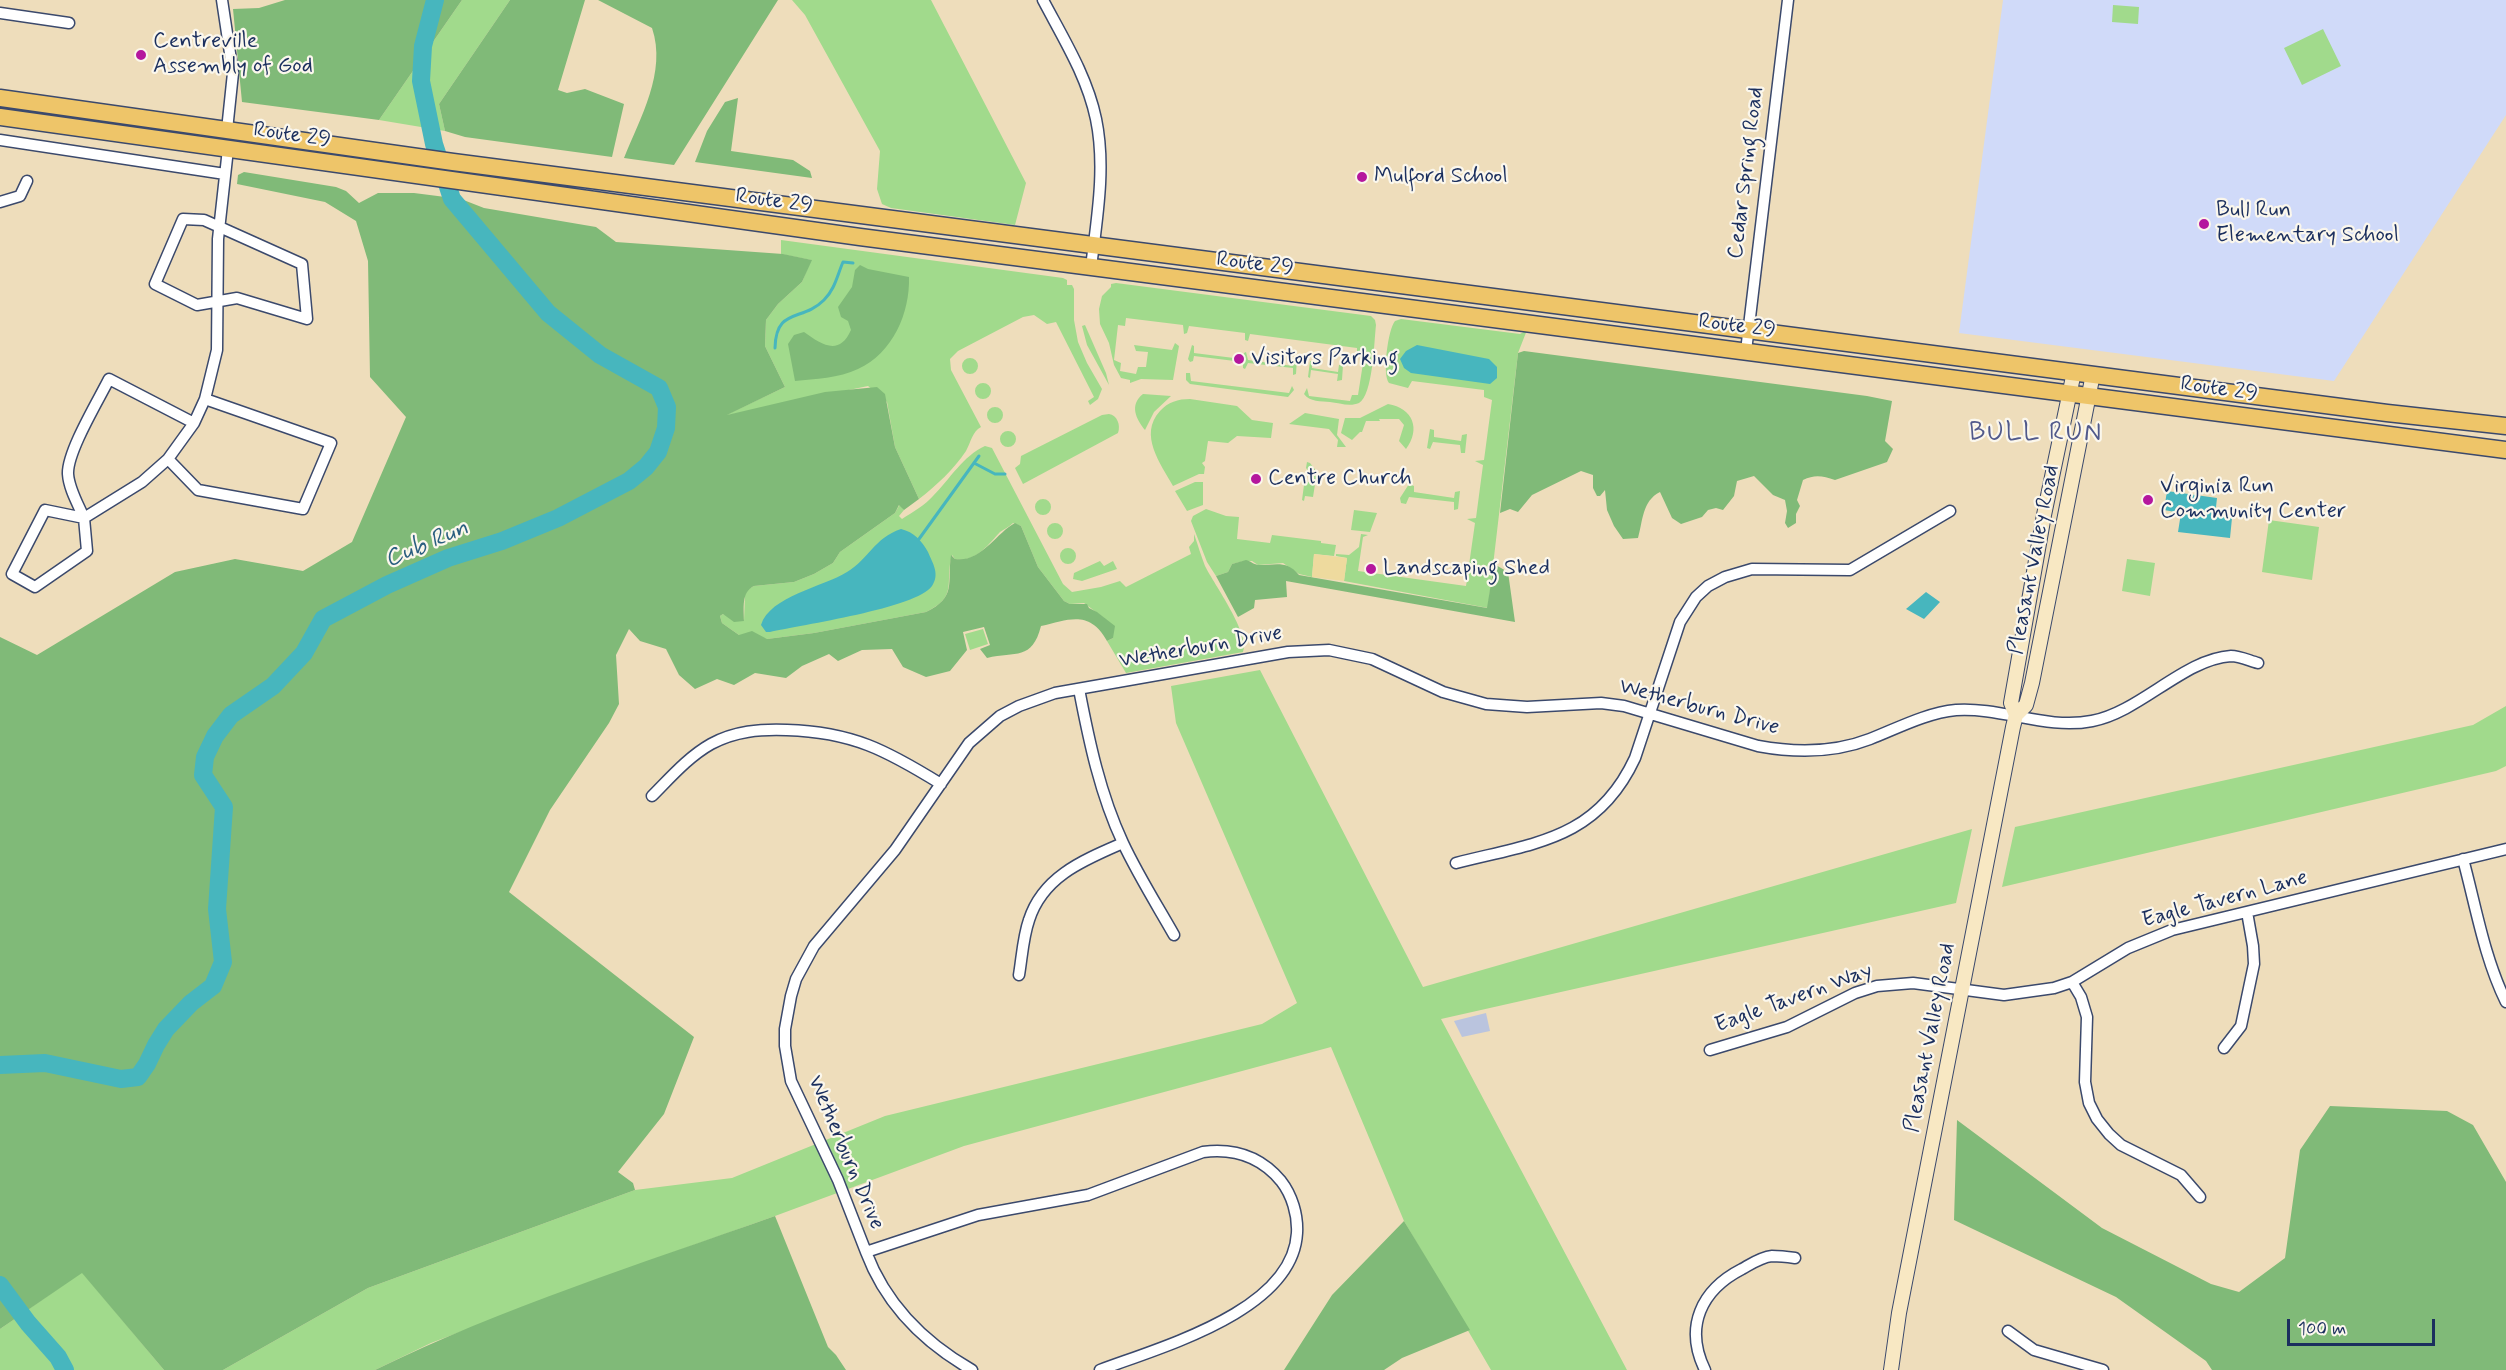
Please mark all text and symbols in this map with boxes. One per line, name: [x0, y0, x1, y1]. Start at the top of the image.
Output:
place label: Centreville Assembly of God: [153, 29, 313, 80]
marker: Centreville Assembly of God: [134, 48, 148, 62]
street label: Cedar Spring Road: [1723, 86, 1771, 260]
street label: Route 29: [252, 118, 332, 154]
place label: Mulford School: [1374, 164, 1508, 190]
marker: Mulford School: [1355, 170, 1369, 184]
street label: Route 29: [734, 184, 814, 220]
place label: Bull Run Elementary School: [2216, 198, 2399, 249]
marker: Bull Run Elementary School: [2197, 217, 2211, 231]
street label: Route 29: [1215, 247, 1295, 283]
street label: Route 29: [1697, 309, 1777, 345]
place label: Visitors Parking: [1251, 346, 1398, 372]
marker: Visitors Parking: [1232, 352, 1246, 366]
street label: Route 29: [2179, 372, 2259, 408]
district label: BULL RUN: [1970, 419, 2102, 451]
street label: Pleasant Valley Road: [2004, 463, 2066, 657]
place label: Centre Church: [1268, 466, 1412, 492]
marker: Centre Church: [1249, 472, 1263, 486]
place label: Virginia Run Community Center: [2160, 474, 2346, 526]
marker: Virginia Run Community Center: [2141, 493, 2155, 507]
water label: Cub Run: [381, 515, 473, 575]
place label: Landscaping Shed: [1383, 556, 1550, 582]
marker: Landscaping Shed: [1364, 562, 1378, 576]
street label: Wetherburn Drive: [1118, 621, 1284, 675]
street label: Wetherburn Drive: [1616, 674, 1782, 742]
street label: Eagle Tavern Lane: [2139, 865, 2311, 935]
street label: Pleasant Valley Road: [1900, 941, 1962, 1135]
street label: Eagle Tavern Way: [1712, 958, 1876, 1040]
street label: Wetherburn Drive: [801, 1072, 889, 1234]
scale bar: [2290, 1307, 2438, 1345]
text: 100 m: [2298, 1317, 2346, 1341]

